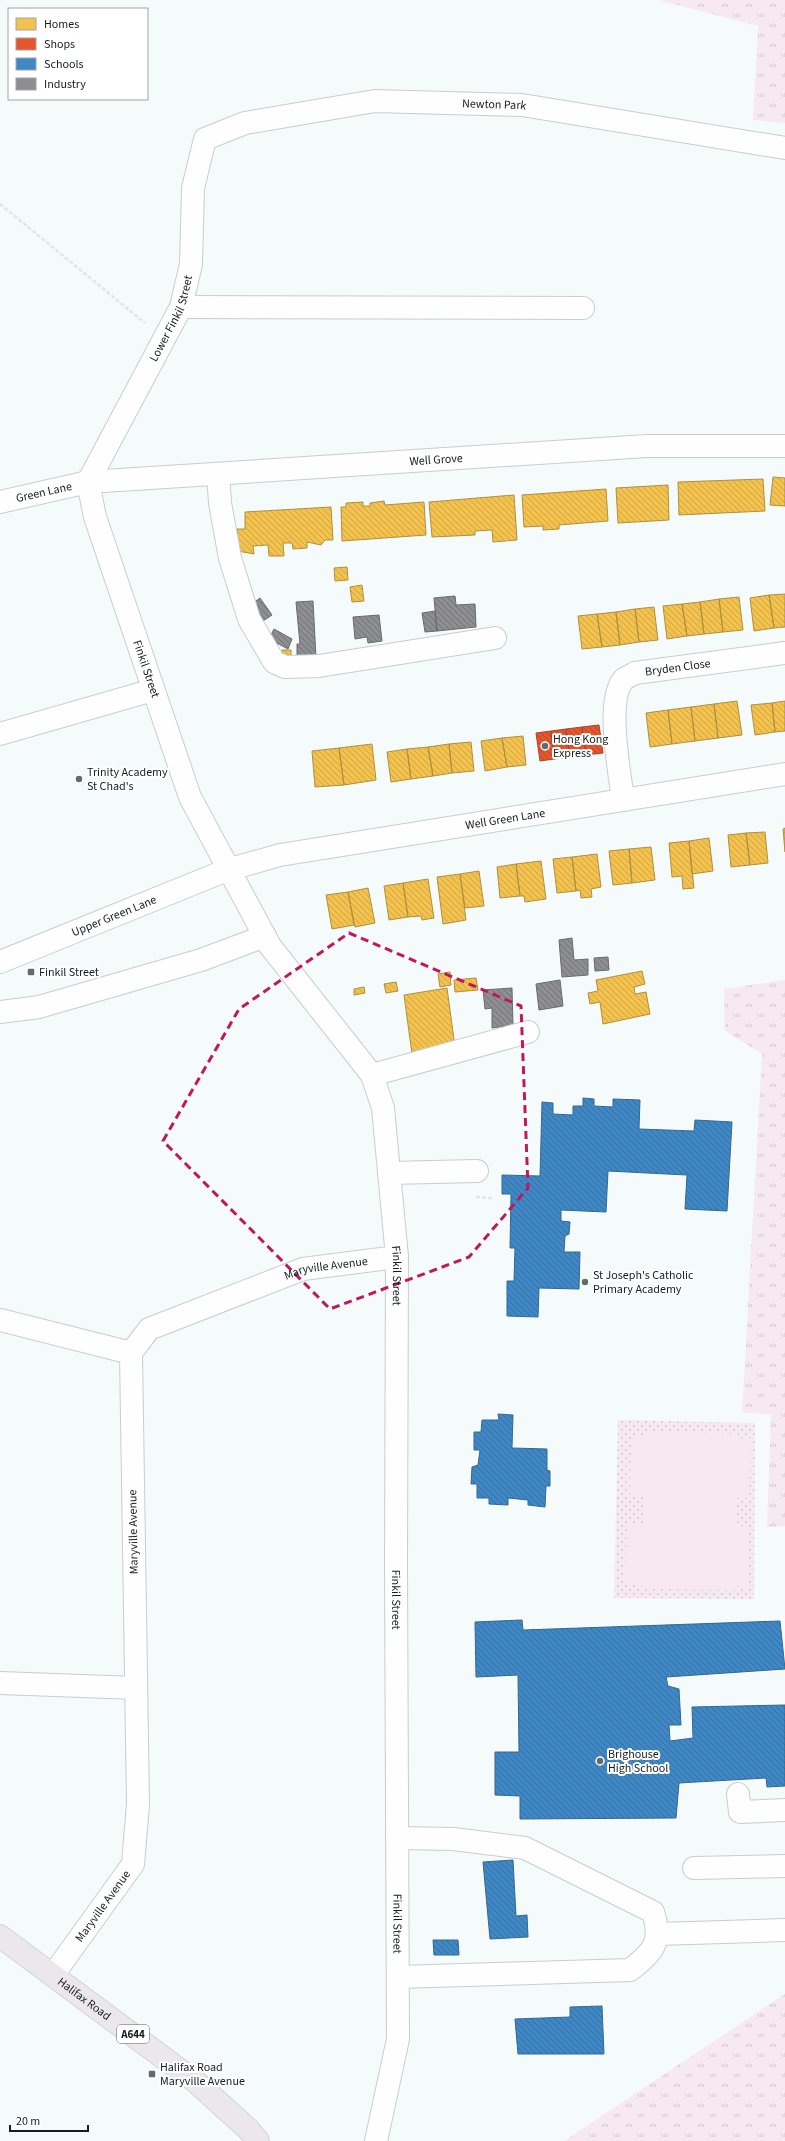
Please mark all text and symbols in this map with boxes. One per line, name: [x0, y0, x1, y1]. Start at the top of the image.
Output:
legend: [8, 8, 148, 100]
text: Homes: [44, 16, 79, 33]
text: Shops: [44, 36, 75, 53]
text: Schools: [44, 56, 84, 73]
text: Industry: [44, 76, 86, 93]
street label: Newton Park: [462, 95, 528, 115]
street label: Lower Finkil Street: [145, 274, 197, 365]
street label: Well Grove: [409, 450, 463, 470]
street label: Green Lane: [14, 478, 74, 507]
street label: Finkil Street: [128, 638, 164, 700]
street label: Bryden Close: [644, 655, 712, 681]
place label: Hong Kong Express: [553, 731, 608, 762]
marker: Hong Kong Express: [540, 741, 550, 751]
place label: Trinity Academy St Chad's: [87, 764, 168, 795]
marker: Trinity Academy St Chad's: [74, 774, 84, 784]
street label: Well Green Lane: [464, 805, 546, 834]
street label: Upper Green Lane: [69, 891, 159, 941]
place label: Finkil Street: [39, 964, 99, 981]
marker: Finkil Street: [26, 967, 36, 977]
street label: Finkil Street: [387, 1245, 405, 1306]
street label: Maryville Avenue: [282, 1253, 369, 1285]
place label: St Joseph's Catholic Primary Academy: [593, 1267, 694, 1298]
marker: St Joseph's Catholic Primary Academy: [580, 1277, 590, 1287]
street label: Maryville Avenue: [124, 1489, 143, 1575]
street label: Finkil Street: [387, 1570, 404, 1630]
place label: Brighouse High School: [608, 1746, 668, 1777]
marker: Brighouse High School: [595, 1756, 605, 1766]
street label: Maryville Avenue: [71, 1867, 135, 1946]
street label: Finkil Street: [388, 1894, 406, 1954]
street label: Halifax Road: [54, 1974, 114, 2025]
road number: A644: [117, 2025, 149, 2043]
place label: Halifax Road Maryville Avenue: [160, 2059, 245, 2090]
marker: Halifax Road Maryville Avenue: [147, 2069, 157, 2079]
scale bar: [10, 2107, 88, 2133]
text: 20 m: [16, 2113, 40, 2130]

